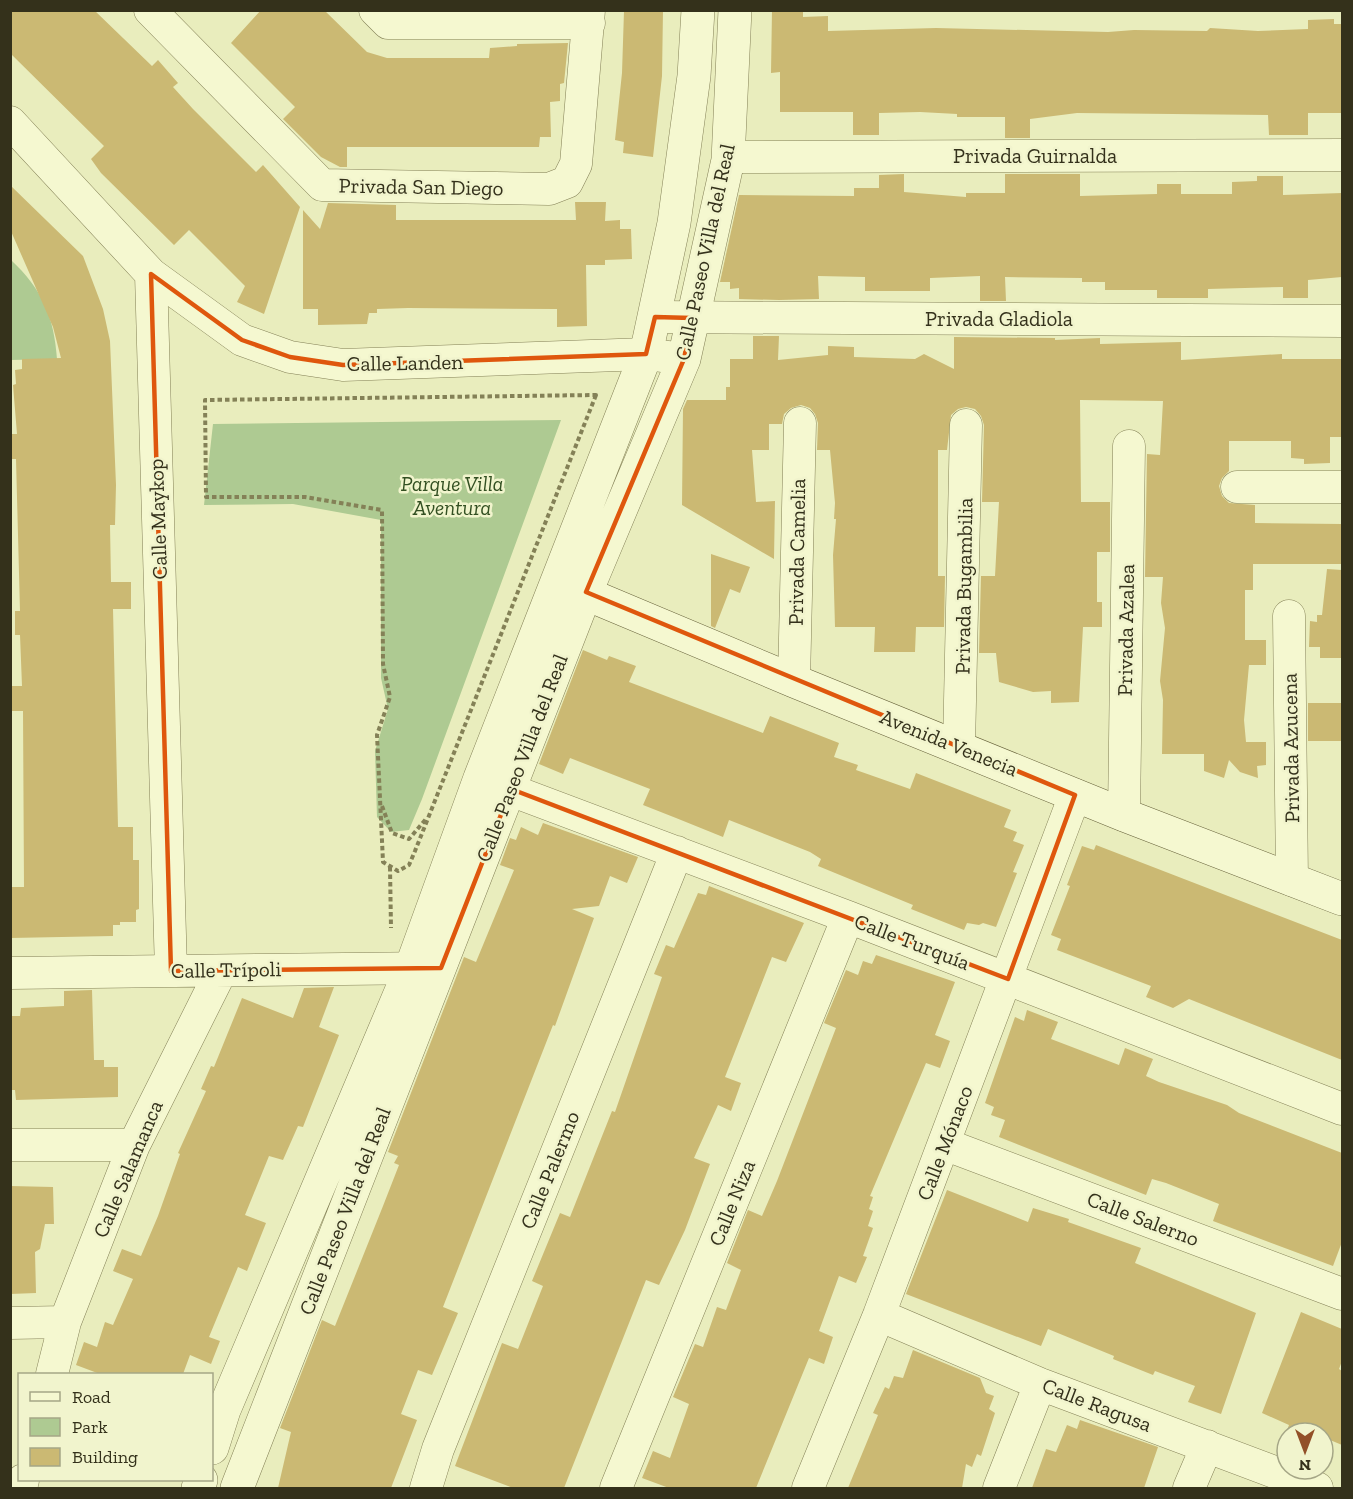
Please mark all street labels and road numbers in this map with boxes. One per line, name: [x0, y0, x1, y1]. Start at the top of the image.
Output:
street label: Calle Paseo Villa del Real: [669, 141, 740, 362]
street label: Privada Guirnalda: [953, 143, 1117, 168]
street label: Privada San Diego: [338, 173, 504, 200]
street label: Privada Gladiola: [925, 306, 1073, 331]
street label: Calle Landen: [346, 349, 463, 376]
street label: Calle Maykop: [143, 458, 172, 580]
street label: Privada Camelia: [783, 478, 810, 626]
street label: Privada Bugambilia: [949, 497, 978, 675]
street label: Privada Azalea: [1112, 564, 1139, 696]
street label: Calle Paseo Villa del Real: [470, 650, 573, 865]
street label: Privada Azucena: [1277, 673, 1304, 823]
street label: Avenida Venecia: [877, 704, 1022, 782]
street label: Calle Turquía: [851, 908, 974, 975]
street label: Calle Trípoli: [171, 956, 281, 983]
street label: Calle Mónaco: [911, 1082, 978, 1204]
street label: Calle Salamanca: [87, 1096, 168, 1241]
street label: Calle Paseo Villa del Real: [293, 1103, 396, 1318]
street label: Calle Palermo: [515, 1107, 584, 1232]
street label: Calle Niza: [703, 1156, 760, 1249]
street label: Calle Salerno: [1084, 1186, 1203, 1251]
street label: Calle Ragusa: [1039, 1372, 1155, 1437]

